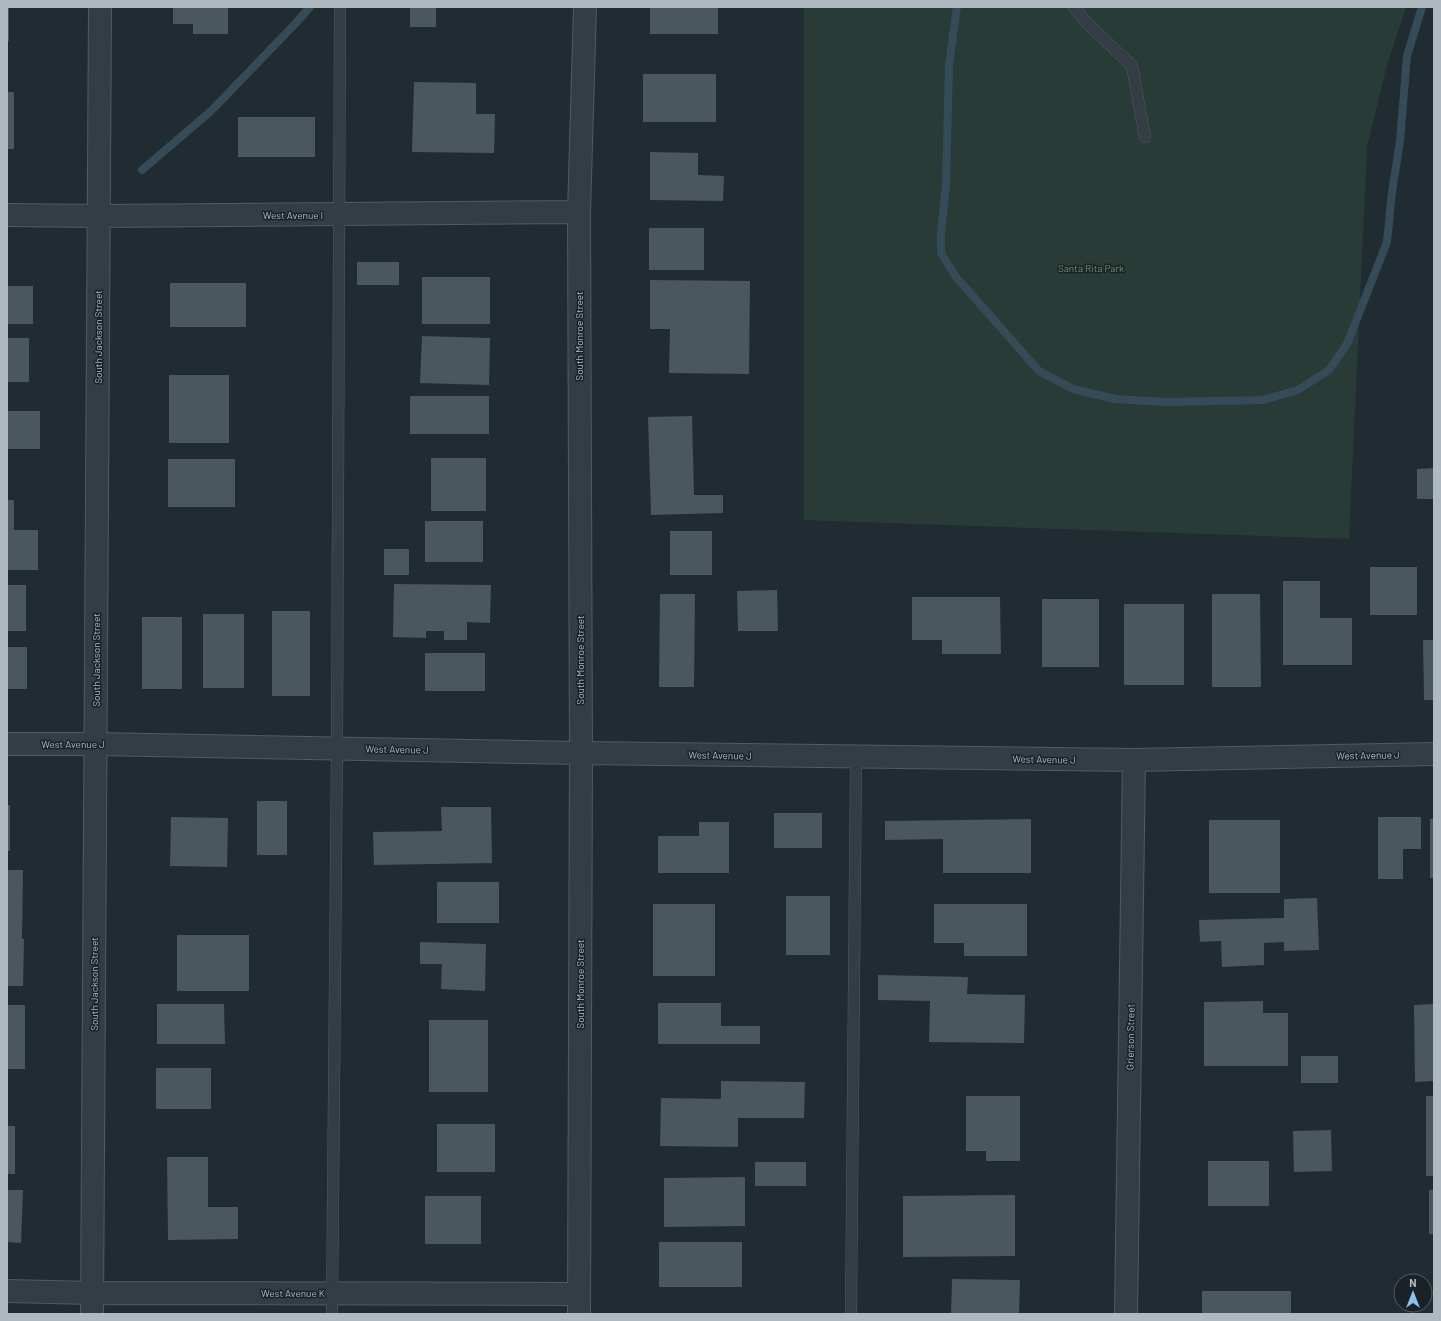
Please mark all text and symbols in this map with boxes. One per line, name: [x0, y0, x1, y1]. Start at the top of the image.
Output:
street label: West Avenue I: [263, 209, 323, 221]
park label: Santa Rita Park: [1058, 262, 1124, 274]
street label: South Jackson Street: [92, 290, 104, 384]
street label: South Monroe Street: [573, 291, 585, 381]
street label: South Jackson Street: [90, 613, 102, 707]
street label: South Monroe Street: [574, 615, 586, 705]
street label: West Avenue J: [41, 738, 105, 750]
street label: West Avenue J: [365, 742, 429, 756]
street label: West Avenue J: [688, 748, 752, 762]
street label: West Avenue J: [1336, 748, 1400, 762]
street label: West Avenue J: [1012, 752, 1076, 766]
street label: South Jackson Street: [88, 937, 100, 1031]
street label: South Monroe Street: [574, 939, 586, 1029]
street label: Grierson Street: [1123, 1003, 1137, 1070]
north arrow: [1393, 1273, 1433, 1313]
text: N: [1409, 1276, 1417, 1289]
street label: West Avenue K: [261, 1287, 325, 1299]

